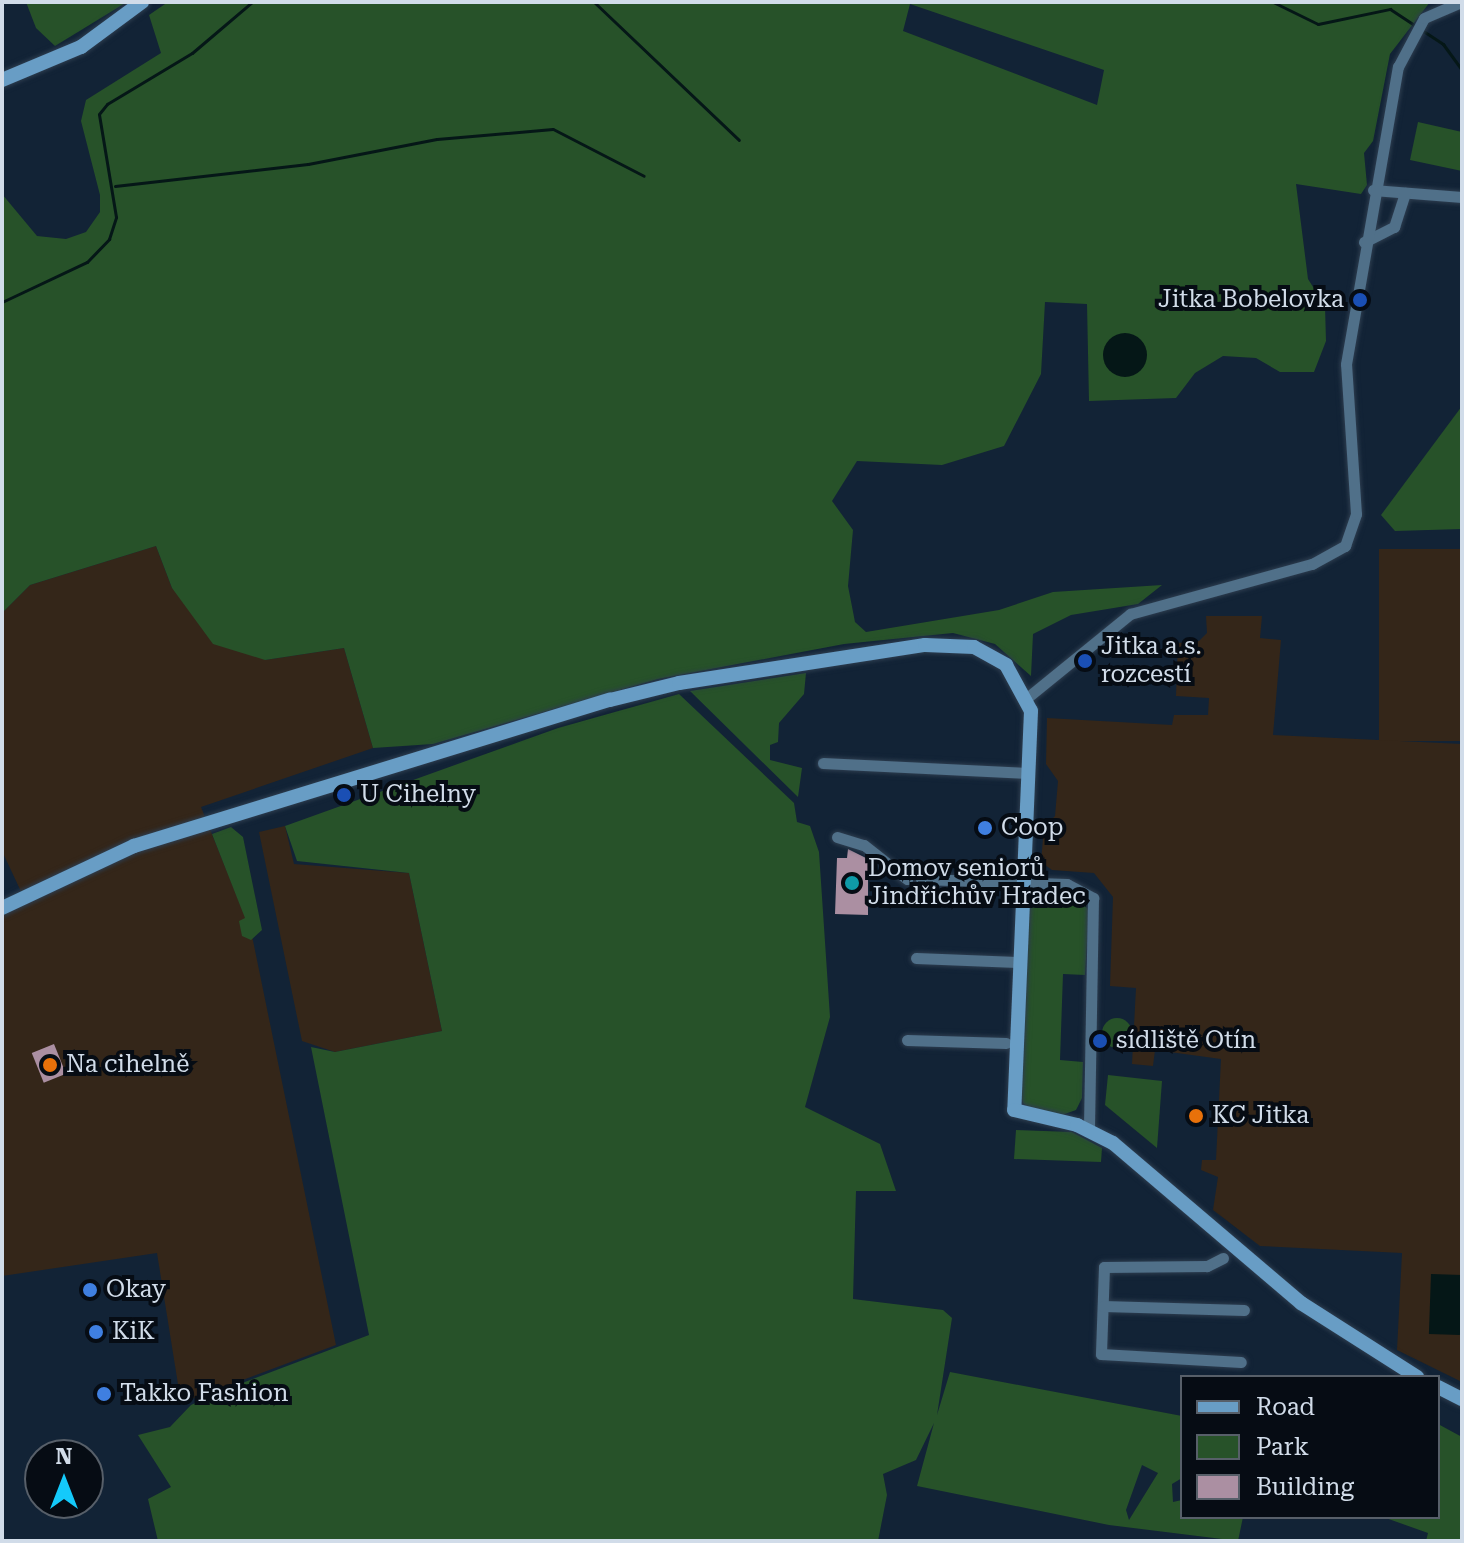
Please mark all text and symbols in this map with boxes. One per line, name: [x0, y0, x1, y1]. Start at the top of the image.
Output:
place label: Jitka Bobelovka: [1158, 286, 1344, 314]
marker: Jitka Bobelovka: [1351, 291, 1369, 309]
place label: Jitka a.s. rozcestí: [1101, 633, 1202, 689]
marker: Jitka a.s. rozcestí: [1076, 652, 1094, 670]
place label: U Cihelny: [360, 781, 476, 809]
marker: U Cihelny: [335, 786, 353, 804]
place label: Coop: [1001, 814, 1063, 842]
marker: Coop: [976, 819, 994, 837]
place label: Domov seniorů Jindřichův Hradec: [868, 855, 1086, 911]
marker: Domov seniorů Jindřichův Hradec: [843, 874, 861, 892]
place label: sídliště Otín: [1116, 1027, 1256, 1055]
marker: sídliště Otín: [1091, 1032, 1109, 1050]
place label: Na cihelně: [66, 1051, 190, 1079]
marker: Na cihelně: [41, 1056, 59, 1074]
place label: KC Jitka: [1212, 1102, 1309, 1130]
marker: KC Jitka: [1187, 1107, 1205, 1125]
place label: Okay: [106, 1276, 166, 1304]
marker: Okay: [81, 1281, 99, 1299]
place label: KiK: [112, 1318, 155, 1346]
marker: KiK: [87, 1323, 105, 1341]
legend: [1180, 1375, 1440, 1519]
place label: Takko Fashion: [120, 1380, 288, 1408]
marker: Takko Fashion: [95, 1385, 113, 1403]
text: Road: [1256, 1393, 1315, 1421]
text: Park: [1256, 1433, 1309, 1461]
north arrow: [24, 1439, 104, 1519]
text: N: [56, 1444, 72, 1469]
text: Building: [1256, 1473, 1354, 1501]

